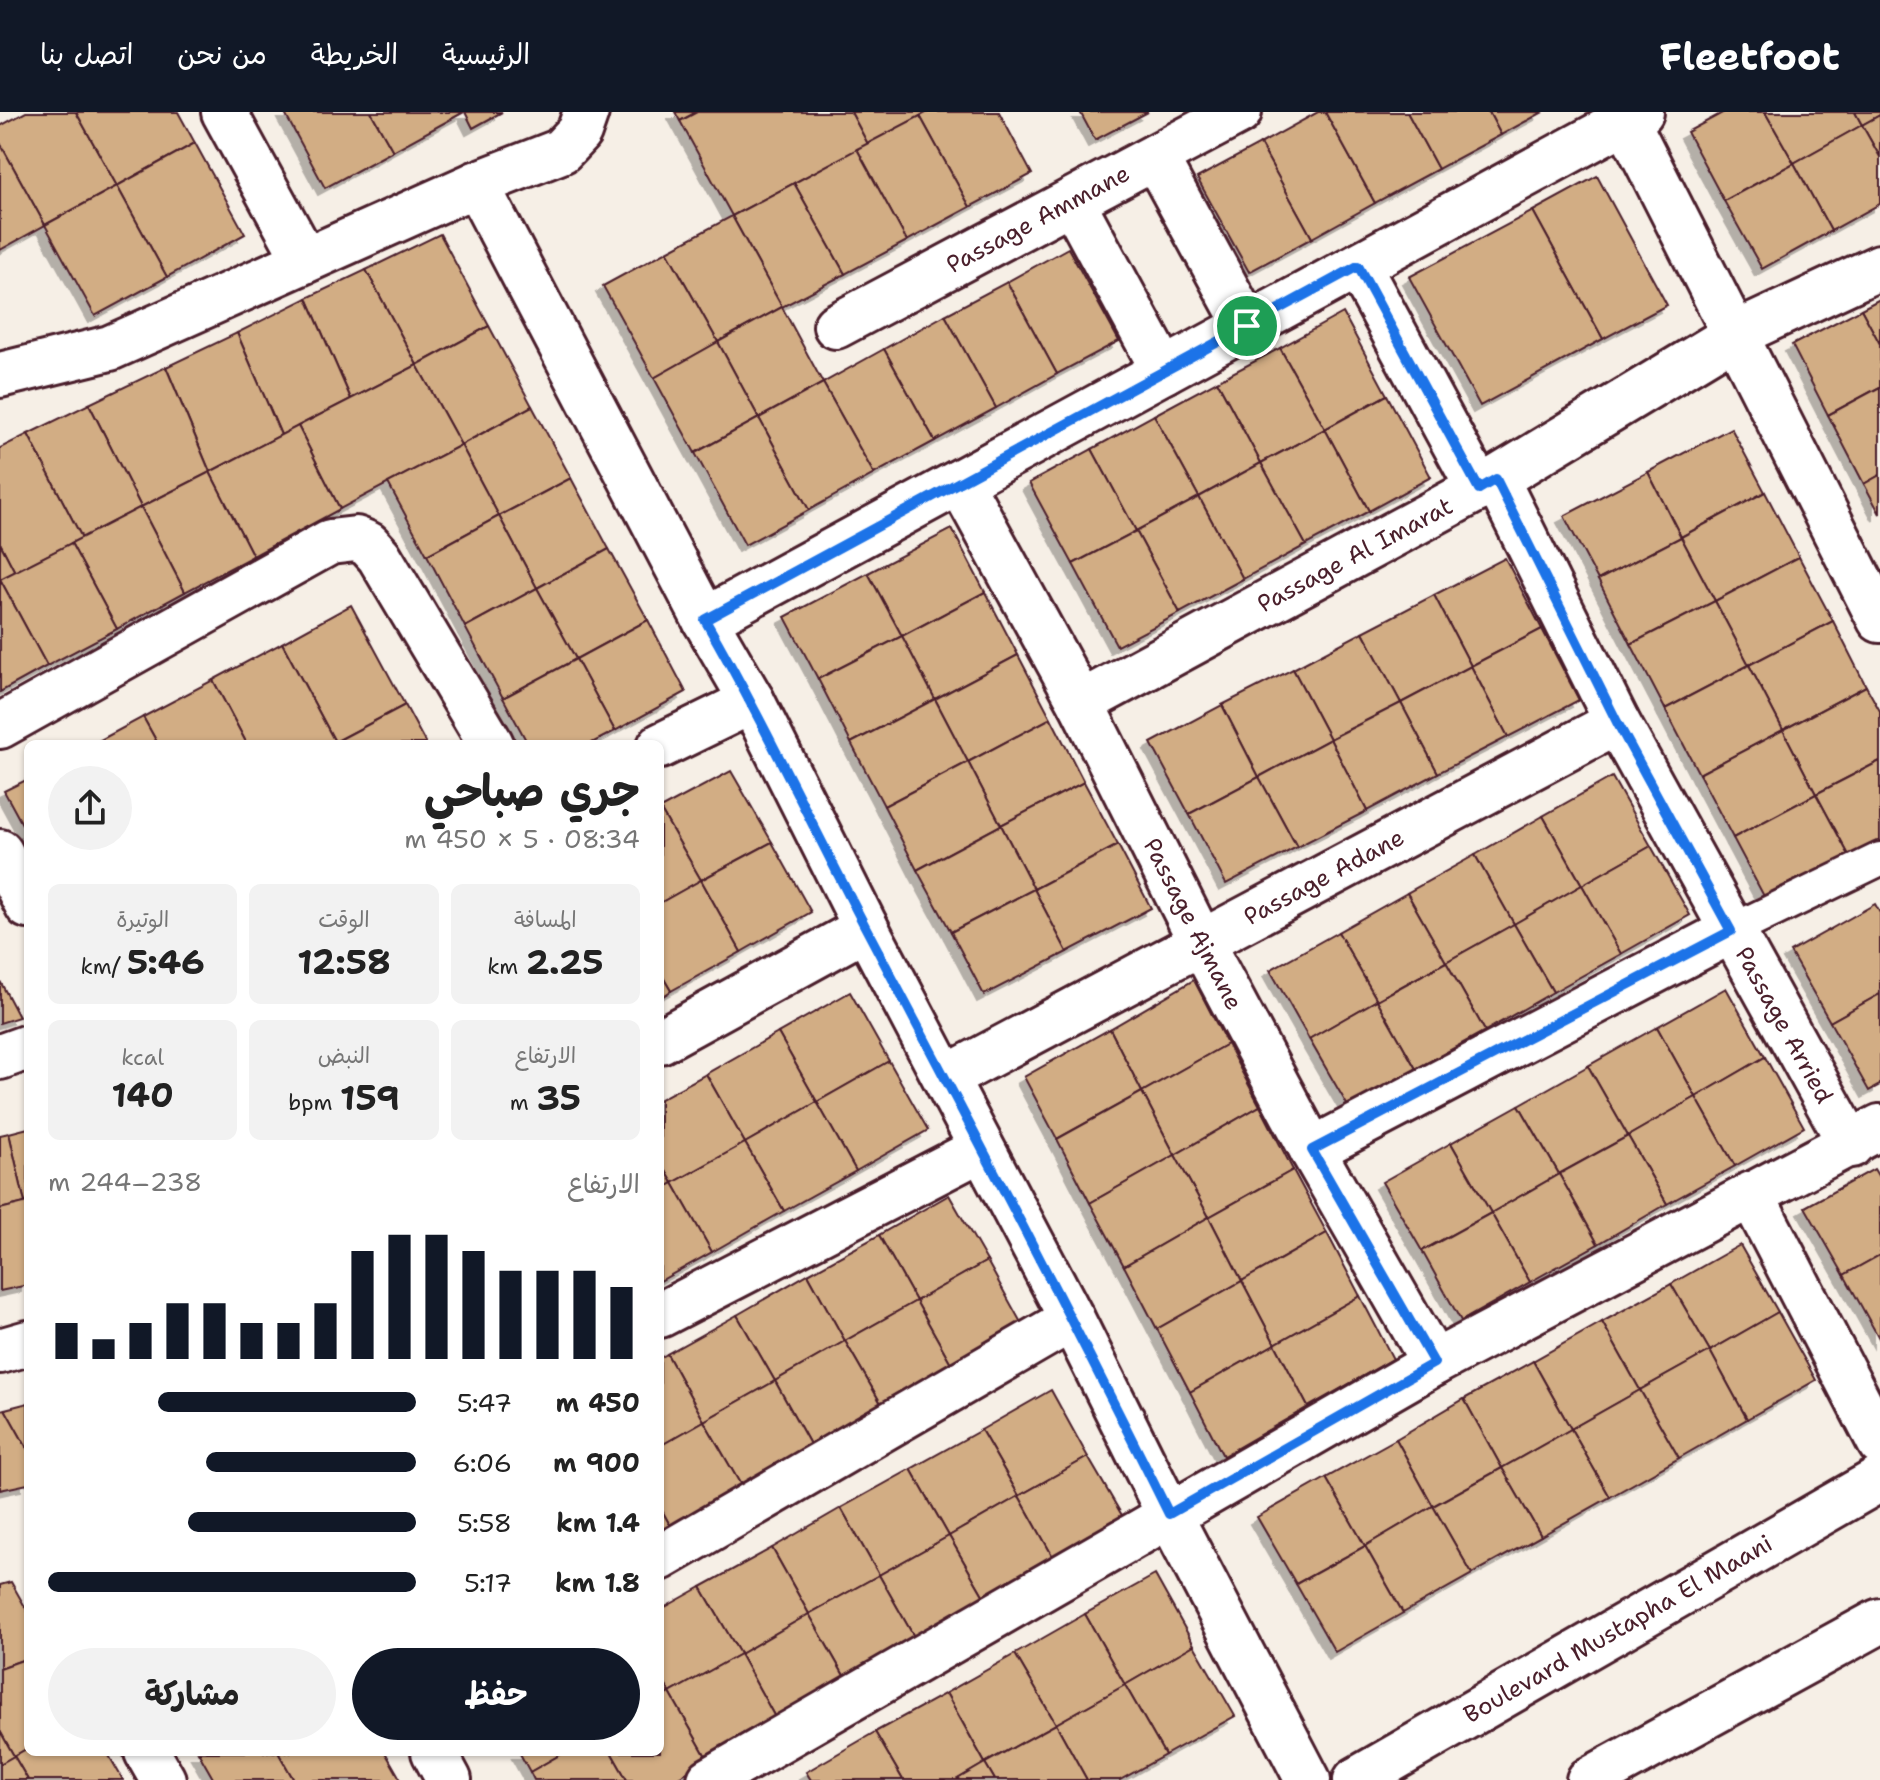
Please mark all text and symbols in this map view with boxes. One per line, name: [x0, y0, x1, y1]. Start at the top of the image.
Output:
text: Fleetfoot: [1660, 31, 1840, 82]
text: اتصل بنا: [40, 35, 133, 73]
text: من نحن: [177, 35, 267, 73]
text: الخريطة: [311, 35, 398, 73]
text: الرئيسية: [442, 35, 530, 73]
street label: Passage Ammane: [941, 157, 1135, 281]
pin: [1213, 292, 1281, 360]
icon: arrive: [1225, 304, 1269, 348]
street label: Passage Al Imarat: [1252, 490, 1458, 620]
text: جري صباحي: [424, 761, 640, 820]
button: share: [48, 766, 132, 850]
text: 08:34 · 5 × 450 m: [404, 821, 640, 856]
street label: Passage Adane: [1238, 821, 1410, 933]
street label: Passage Ajmane: [1136, 833, 1250, 1015]
text: الوتيرة: [116, 905, 169, 934]
text: الوقت: [318, 905, 370, 934]
text: المسافة: [514, 905, 577, 934]
text: 5:46: [127, 939, 205, 985]
text: 12:58: [297, 939, 391, 985]
text: 2.25: [526, 939, 604, 985]
street label: Passage Arried: [1728, 941, 1840, 1109]
text: /km: [80, 952, 127, 981]
text: km: [487, 952, 526, 981]
text: النبض: [318, 1041, 370, 1070]
text: الارتفاع: [514, 1041, 576, 1070]
text: kcal: [121, 1043, 164, 1072]
text: 140: [112, 1072, 174, 1118]
text: 159: [340, 1075, 400, 1121]
text: 35: [536, 1075, 581, 1121]
text: bpm: [288, 1088, 340, 1117]
text: m: [510, 1088, 536, 1117]
text: 238–244 m: [48, 1164, 202, 1199]
text: الارتفاع: [567, 1166, 640, 1201]
text: 5:47: [457, 1385, 512, 1420]
text: 450 m: [556, 1385, 640, 1420]
text: 6:06: [453, 1445, 512, 1480]
text: 900 m: [553, 1445, 640, 1480]
text: 5:58: [457, 1505, 512, 1540]
text: 1.4 km: [556, 1505, 640, 1540]
street label: Boulevard Mustapha El Maani: [1458, 1527, 1778, 1731]
text: 5:17: [464, 1565, 512, 1600]
text: 1.8 km: [555, 1565, 640, 1600]
button: مشاركة: [48, 1648, 336, 1740]
button: حفظ: [352, 1648, 640, 1740]

